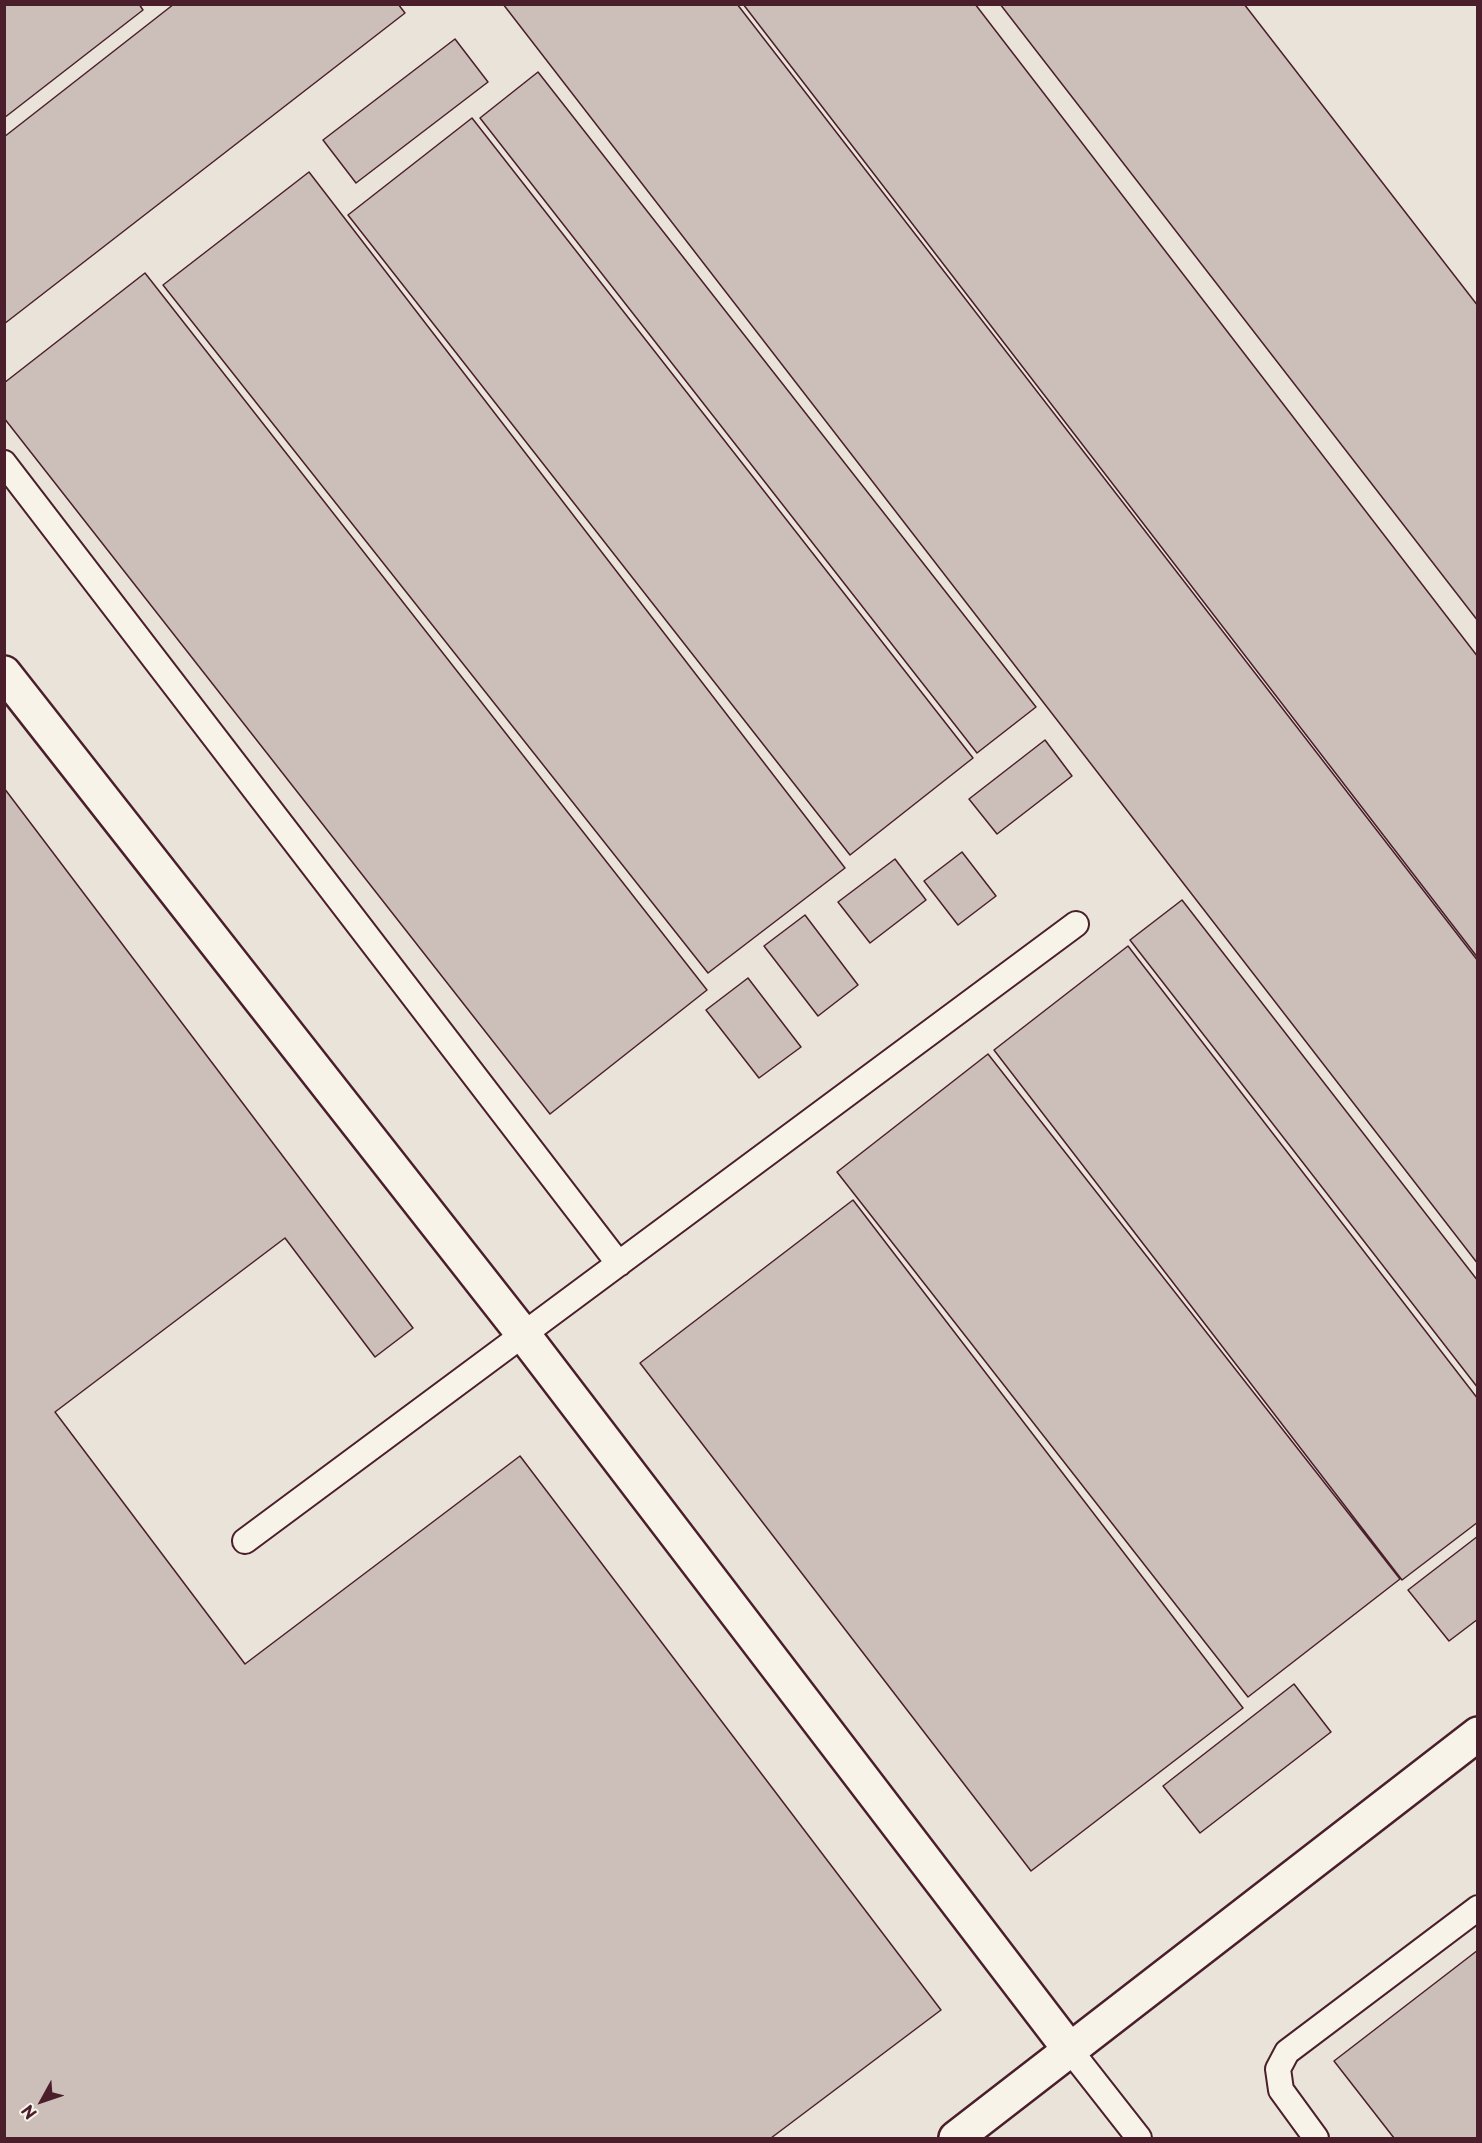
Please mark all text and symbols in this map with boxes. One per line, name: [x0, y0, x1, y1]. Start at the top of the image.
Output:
north arrow: [12, 2071, 72, 2131]
text: N: [15, 2100, 41, 2125]

